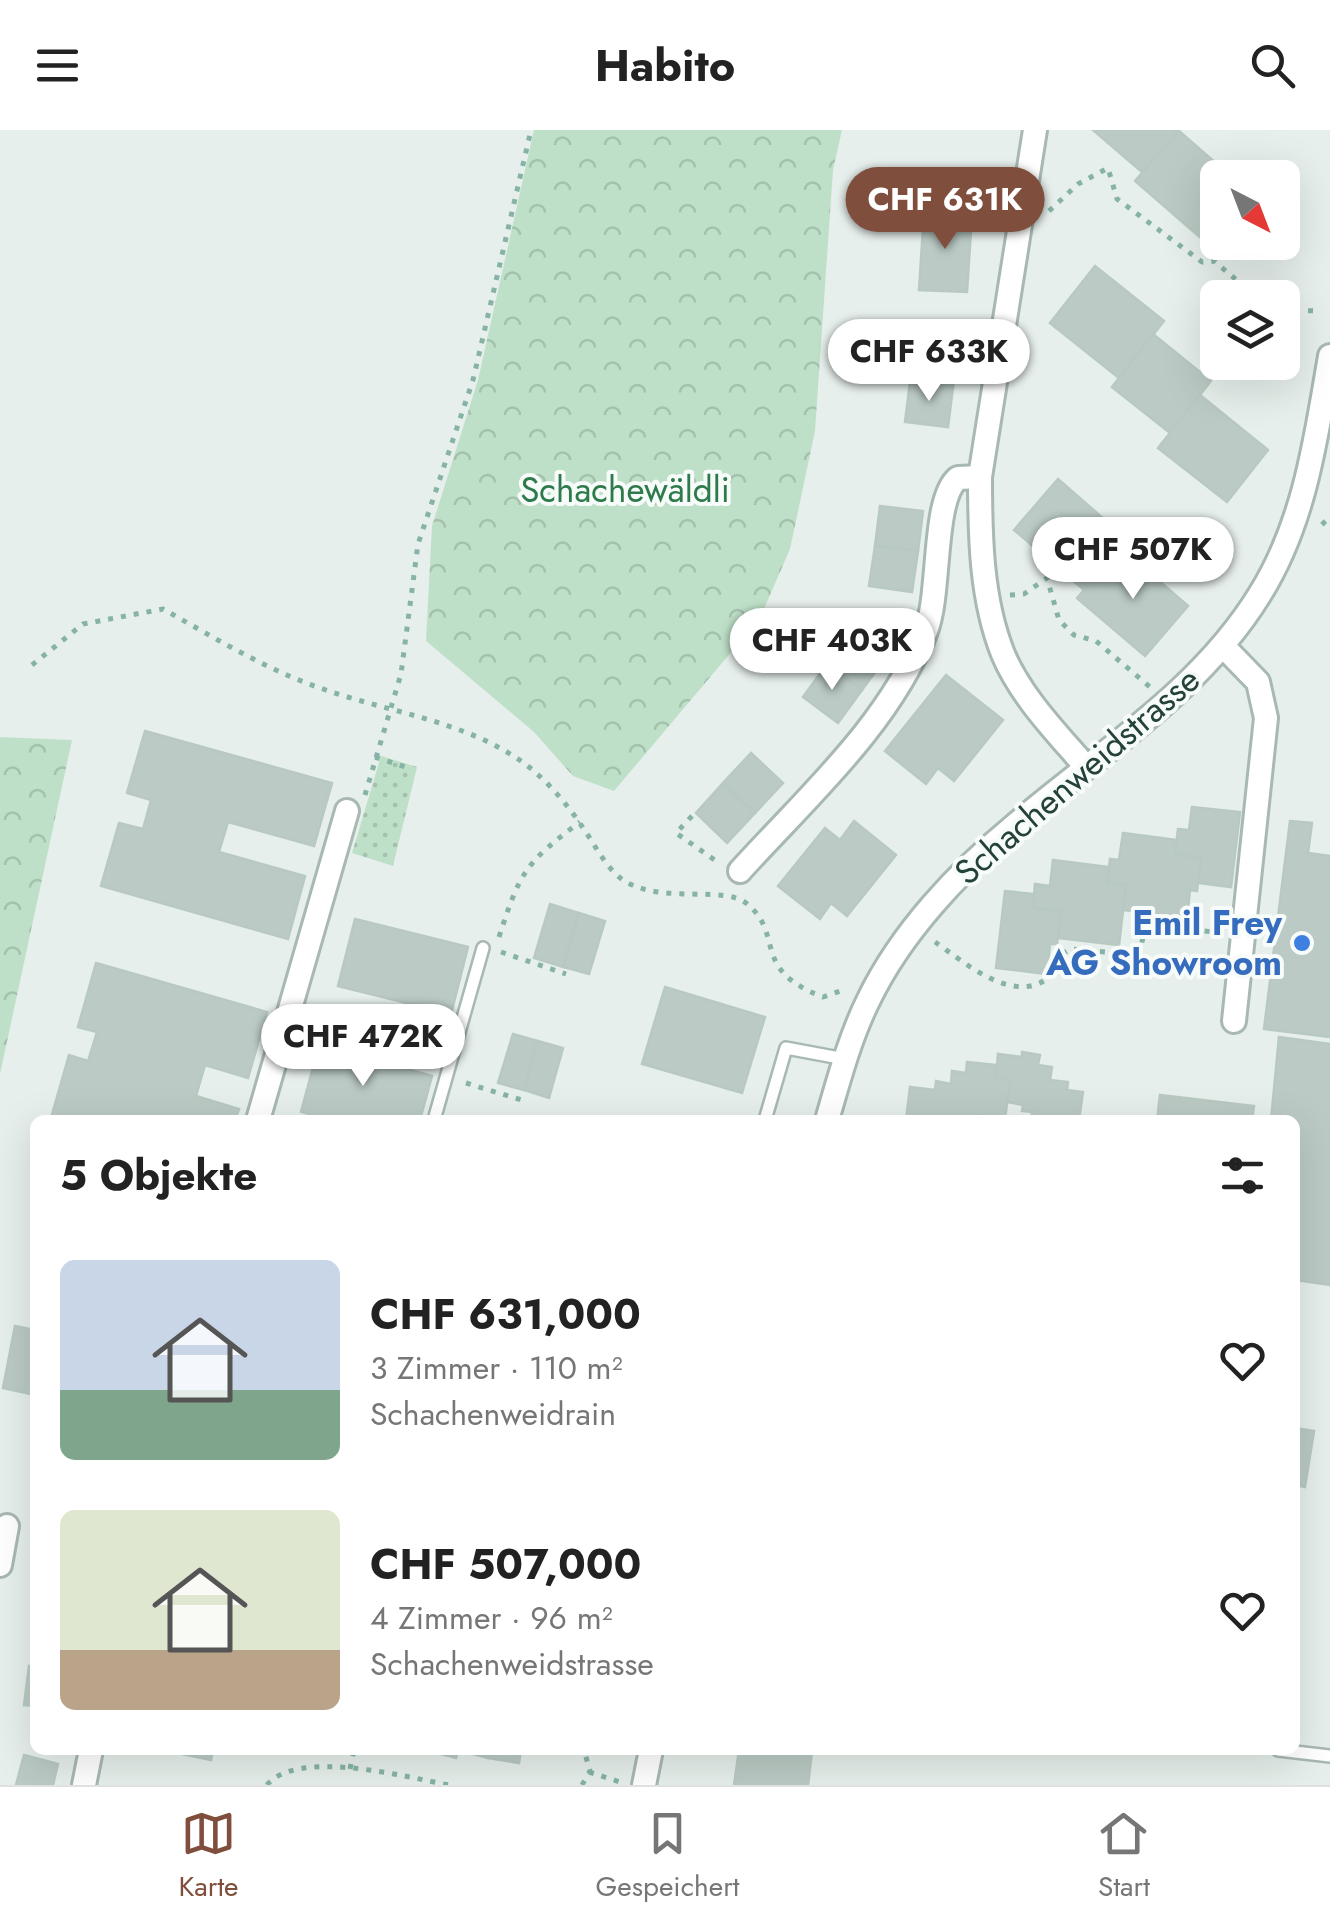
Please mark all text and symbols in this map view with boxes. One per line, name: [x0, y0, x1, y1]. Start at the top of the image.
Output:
text: Habito: [595, 33, 735, 98]
icon: menu: [30, 38, 85, 93]
icon: search: [1245, 38, 1300, 93]
north arrow: [1200, 160, 1300, 260]
map controls: [1200, 160, 1300, 380]
pin: CHF 631K: [842, 167, 1048, 252]
text: CHF 631K: [868, 176, 1022, 222]
button: layers: [1200, 280, 1300, 380]
pin: CHF 633K: [826, 319, 1032, 404]
text: CHF 633K: [850, 328, 1008, 374]
park label: Schachewäldli: [520, 465, 730, 515]
pin: CHF 507K: [1030, 517, 1236, 602]
text: CHF 507K: [1054, 526, 1212, 572]
pin: CHF 403K: [729, 608, 935, 693]
text: CHF 403K: [752, 617, 912, 663]
street label: Schachenweidstrasse: [943, 655, 1211, 897]
place label: Emil Frey AG Showroom: [1045, 898, 1283, 988]
marker: Emil Frey AG Showroom: [1291, 932, 1313, 954]
pin: CHF 472K: [260, 1004, 466, 1089]
text: CHF 472K: [283, 1013, 443, 1059]
text: 5 Objekte: [60, 1145, 257, 1206]
icon: filters: [1215, 1148, 1270, 1203]
text: CHF 631,000: [370, 1284, 641, 1345]
icon: home: [140, 1300, 260, 1420]
icon: heart: [1215, 1333, 1270, 1388]
text: 3 Zimmer · 110 m²: [370, 1345, 623, 1391]
text: Schachenweidrain: [370, 1391, 616, 1437]
text: CHF 507,000: [370, 1534, 641, 1595]
icon: home: [140, 1550, 260, 1670]
icon: heart: [1215, 1583, 1270, 1638]
text: 4 Zimmer · 96 m²: [370, 1595, 613, 1641]
text: Schachenweidstrasse: [370, 1641, 654, 1687]
tab: Karte: [179, 1806, 239, 1907]
tab: Gespeichert: [596, 1806, 739, 1907]
tab: Start: [1096, 1806, 1151, 1907]

